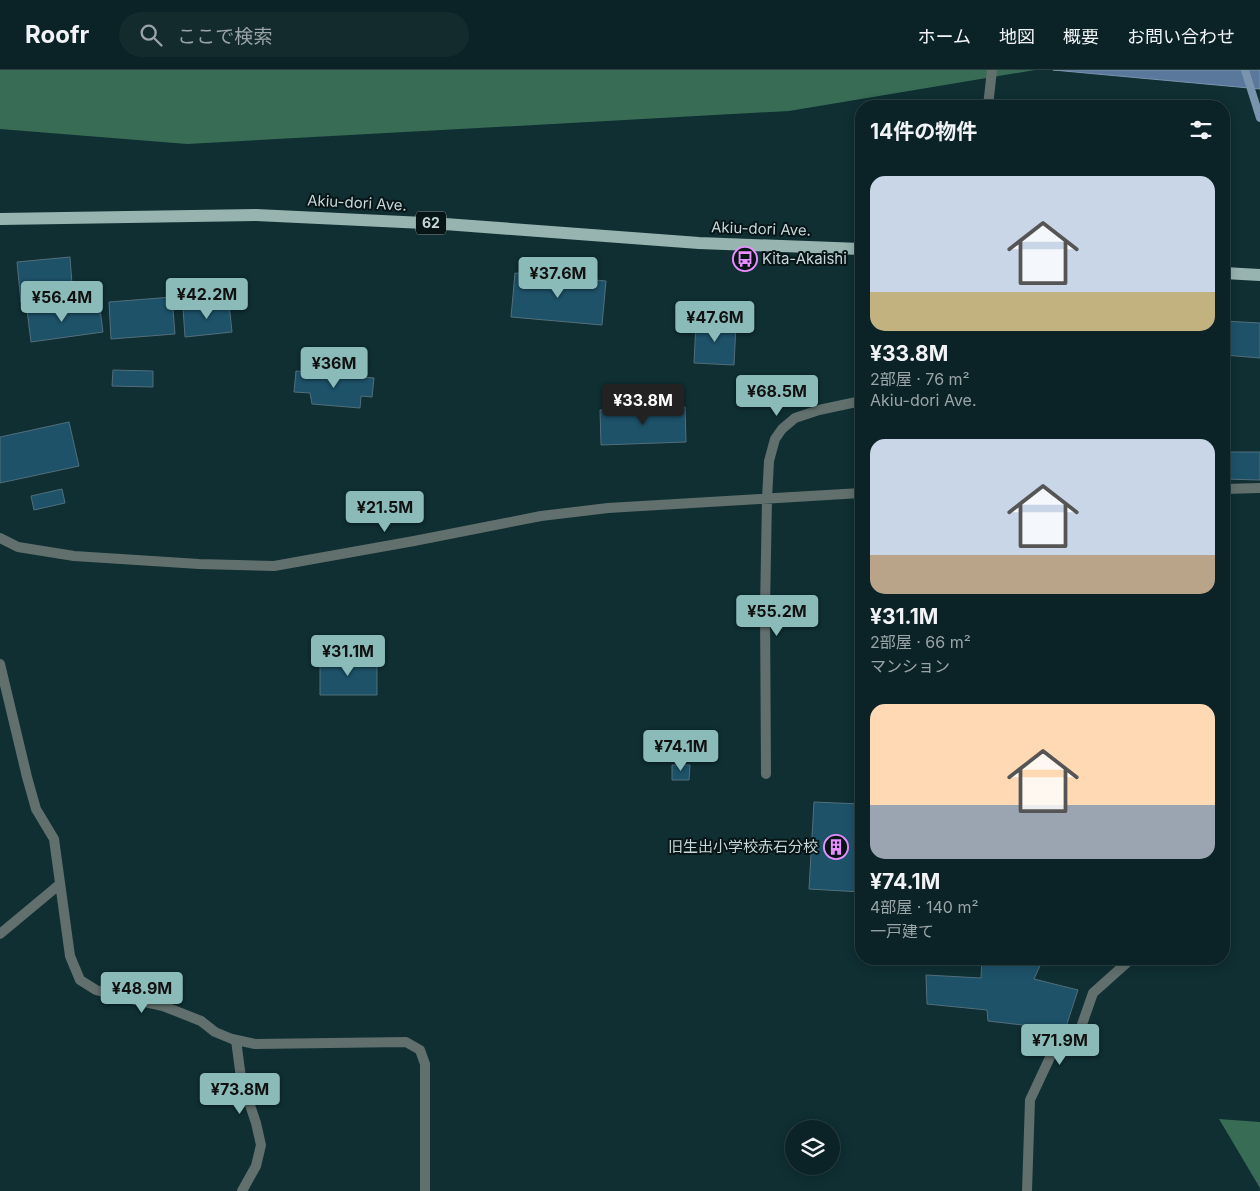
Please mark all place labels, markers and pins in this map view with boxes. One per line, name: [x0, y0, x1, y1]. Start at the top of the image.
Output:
bus stop icon: Kita-Akaishi: [732, 246, 758, 272]
place label: Kita-Akaishi: [762, 249, 847, 268]
pin: ¥37.6M: [517, 256, 599, 299]
pin: ¥42.2M: [166, 278, 248, 320]
pin: ¥56.4M: [21, 280, 103, 323]
pin: ¥47.6M: [674, 300, 756, 343]
pin: ¥36M: [304, 346, 364, 389]
pin: ¥68.5M: [736, 374, 818, 417]
pin: ¥33.8M: [602, 384, 684, 426]
pin: ¥21.5M: [344, 490, 426, 533]
pin: ¥55.2M: [736, 594, 818, 637]
pin: ¥31.1M: [307, 634, 389, 677]
pin: ¥74.1M: [640, 730, 722, 772]
building icon: 旧生出小学校赤石分校: [823, 834, 849, 860]
place label: 旧生出小学校赤石分校: [668, 837, 818, 856]
pin: ¥48.9M: [101, 972, 183, 1014]
pin: ¥71.9M: [1019, 1024, 1101, 1066]
pin: ¥73.8M: [199, 1072, 281, 1115]

